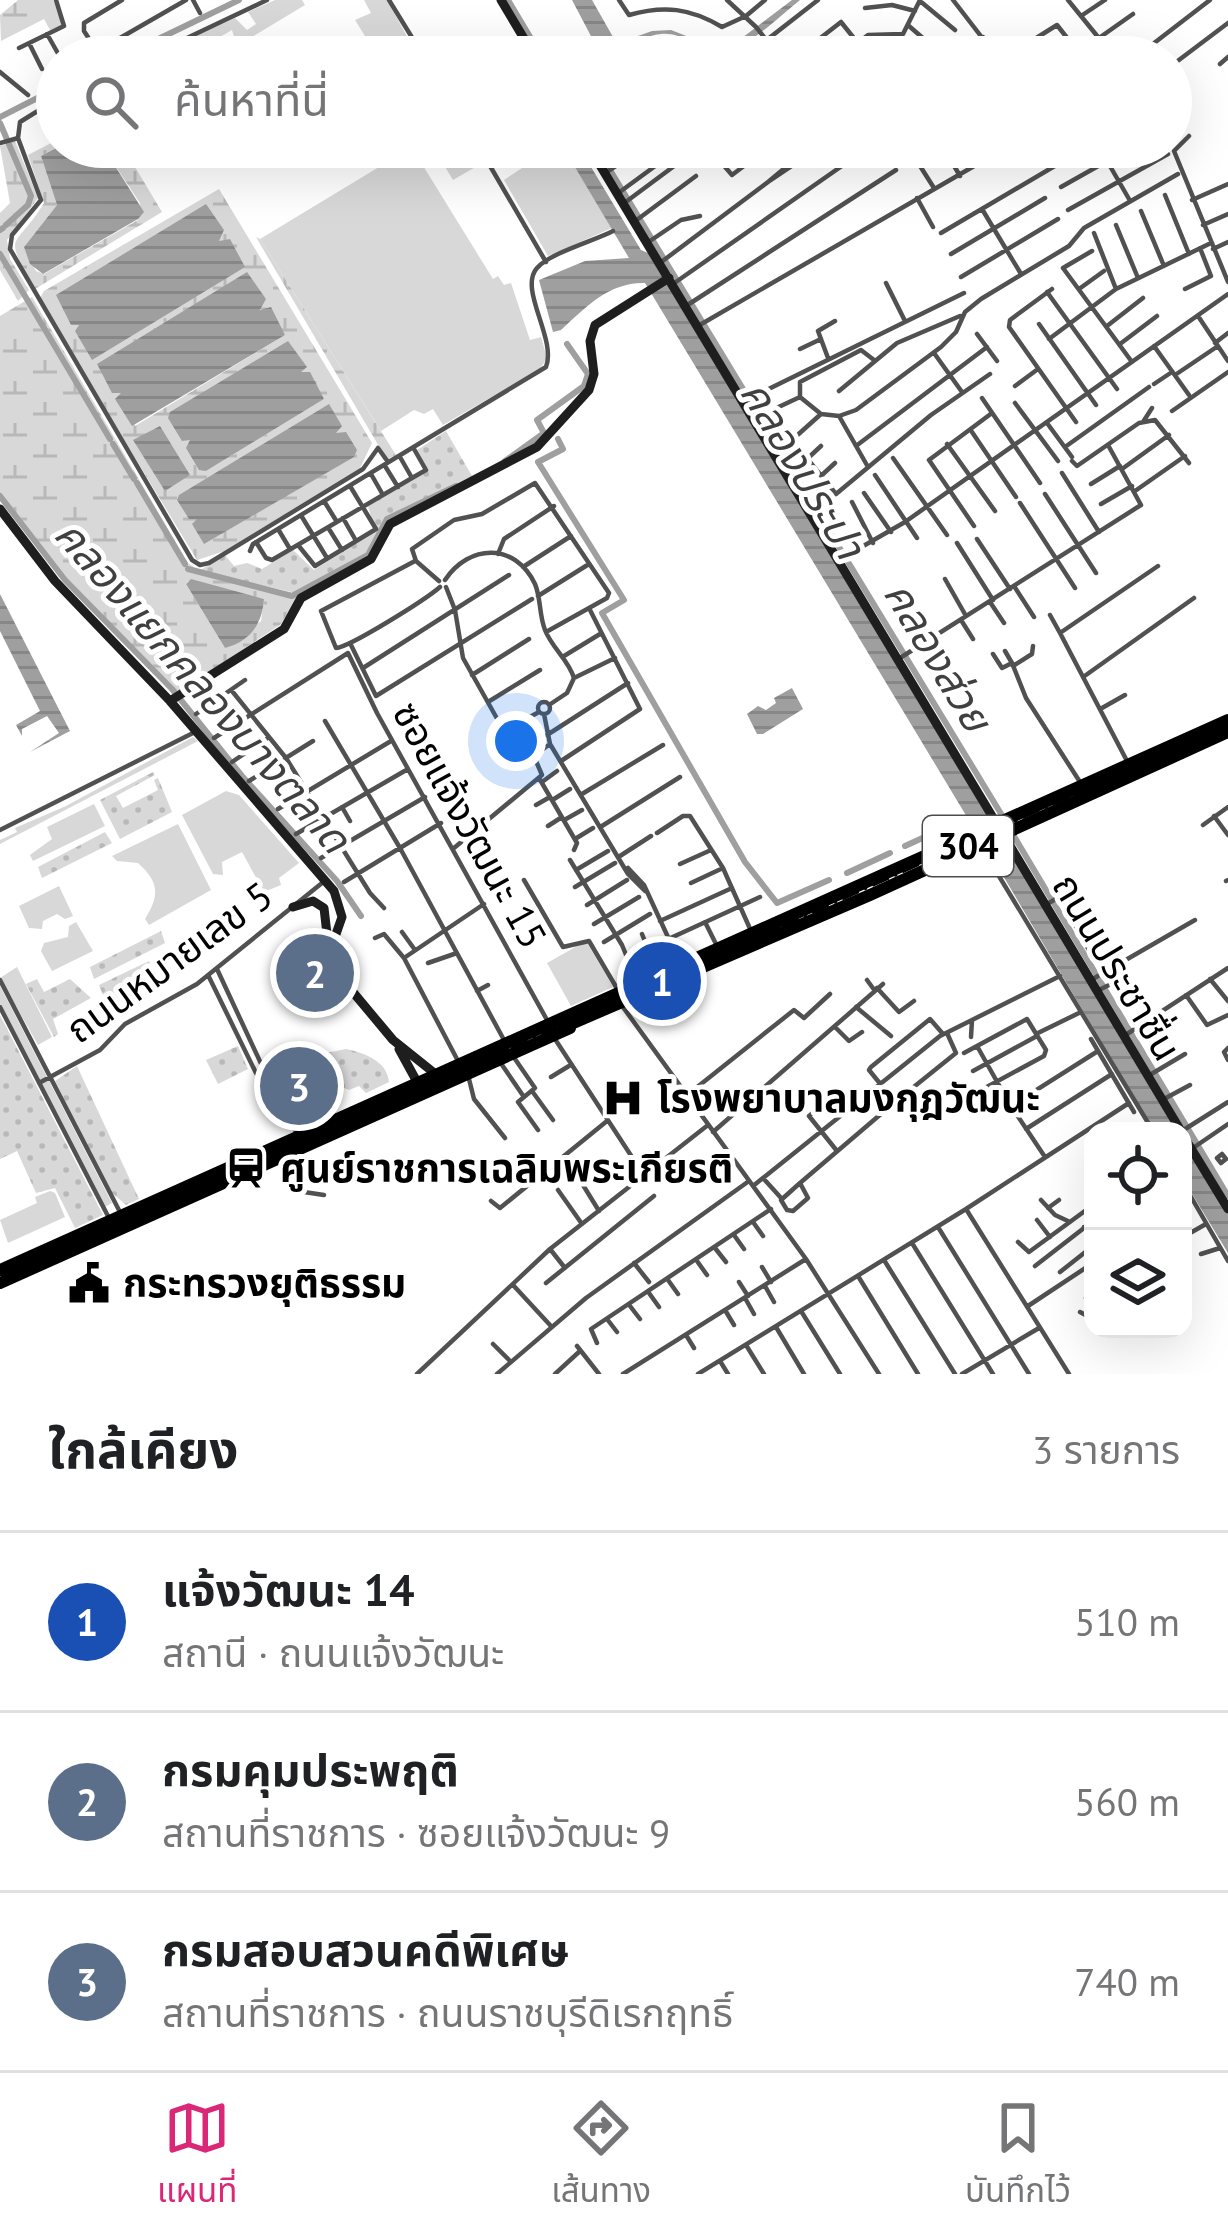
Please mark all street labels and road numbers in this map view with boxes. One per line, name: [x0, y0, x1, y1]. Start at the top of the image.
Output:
street label: ซอยแจ้งวัฒนะ 15: [382, 692, 559, 957]
road number: 304: [923, 816, 1013, 876]
street label: ถนนประชาชื่น: [1042, 864, 1193, 1070]
street label: ถนนหมายเลข 5: [55, 869, 282, 1054]

